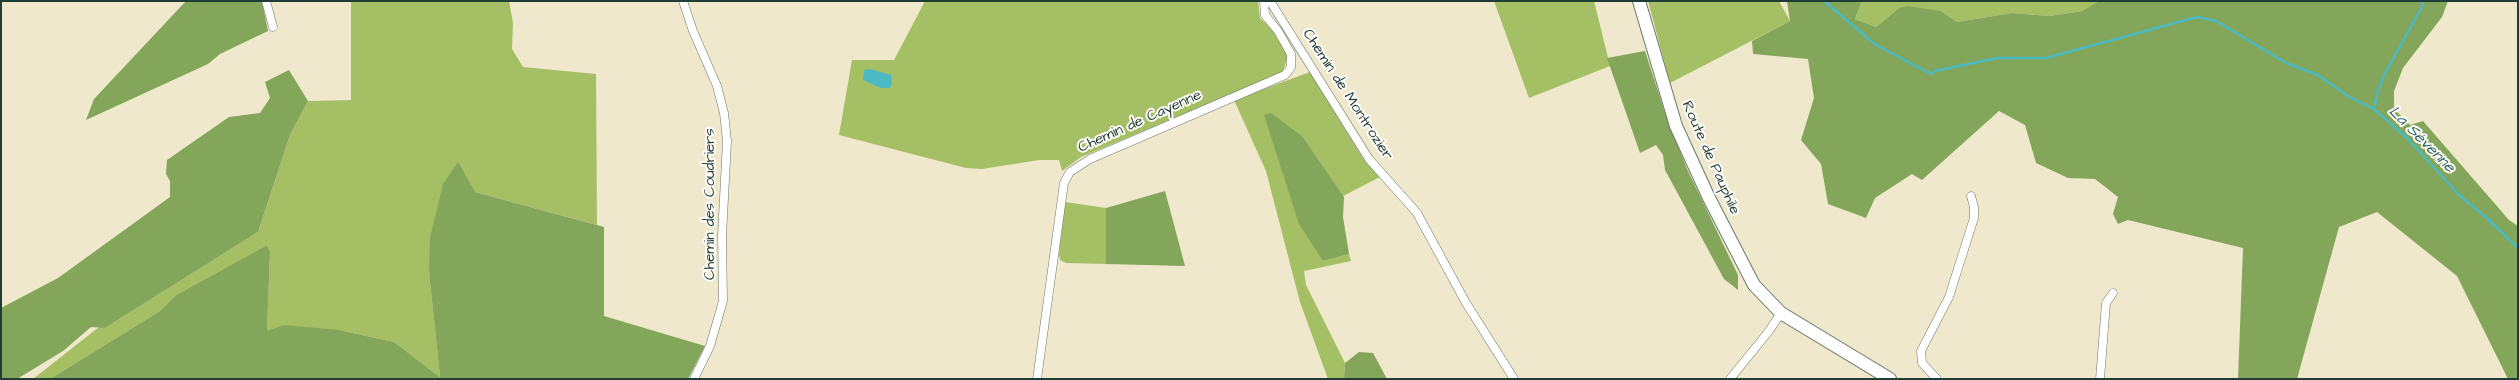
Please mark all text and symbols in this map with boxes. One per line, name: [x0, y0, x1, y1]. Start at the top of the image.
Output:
street label: Chemin de Montrozier: [1298, 26, 1396, 164]
street label: Chemin de Cayenne: [1076, 87, 1204, 157]
street label: Route de Pauphile: [1677, 99, 1743, 217]
water label: La Sévenne: [2384, 103, 2458, 177]
street label: Chemin des Coudriers: [702, 128, 720, 280]

